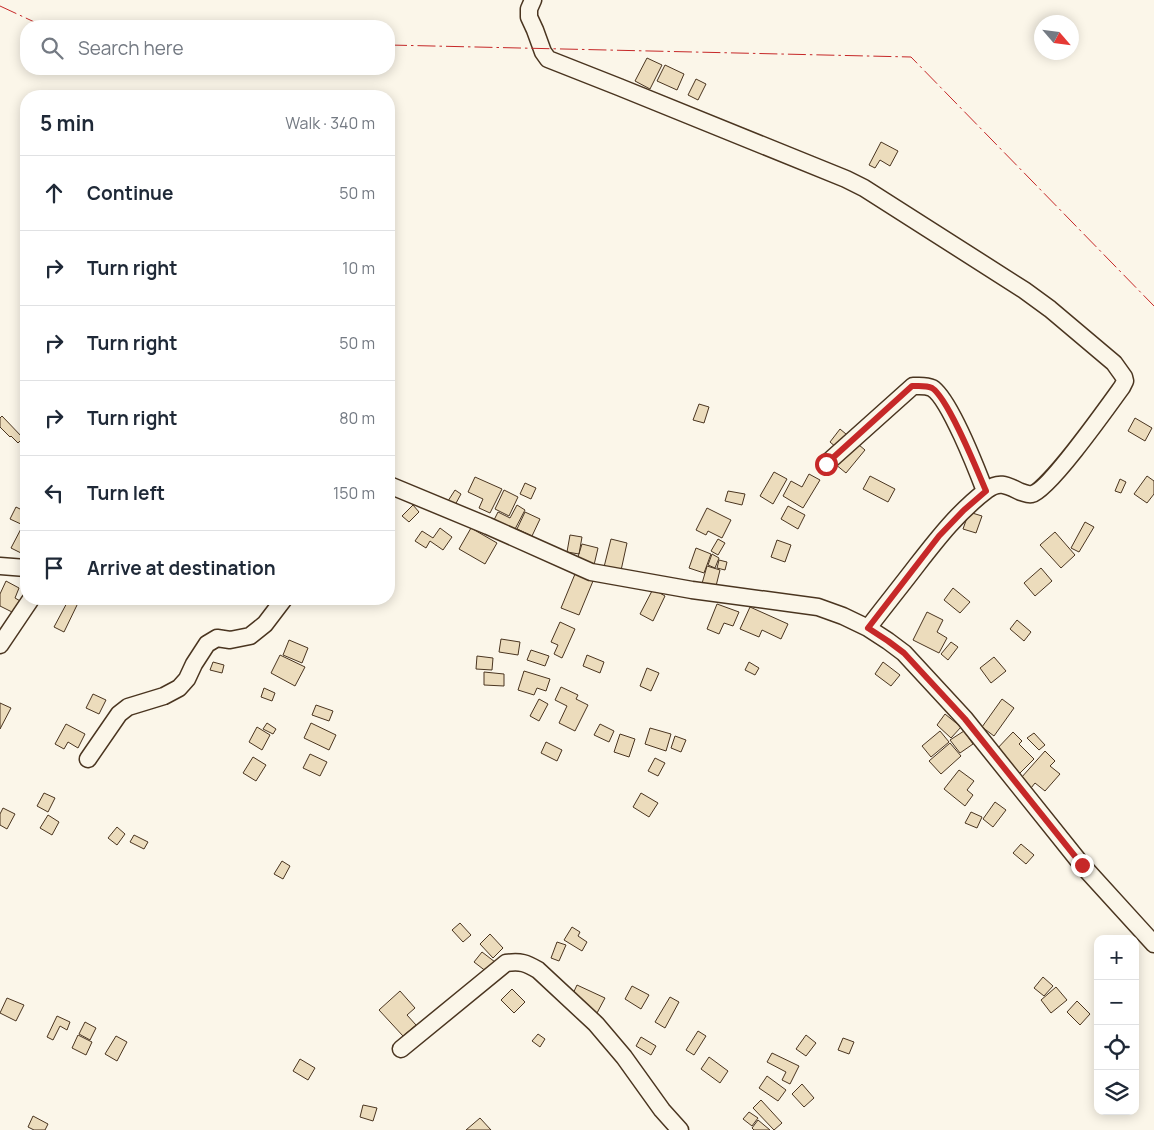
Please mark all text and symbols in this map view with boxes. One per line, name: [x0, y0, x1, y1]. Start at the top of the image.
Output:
north arrow: [1034, 15, 1079, 60]
search box: [20, 20, 395, 75]
icon: search: [38, 34, 66, 62]
text: Search here: [78, 35, 184, 61]
text: 5 min: [40, 109, 94, 137]
text: Walk · 340 m: [285, 112, 375, 134]
icon: ahead: [40, 179, 68, 207]
text: Continue: [87, 180, 173, 206]
text: 50 m: [339, 182, 375, 204]
icon: right: [40, 254, 68, 282]
text: Turn right: [87, 255, 177, 281]
text: 10 m: [342, 257, 375, 279]
icon: right: [40, 329, 68, 357]
text: Turn right: [87, 330, 177, 356]
text: 50 m: [339, 332, 375, 354]
icon: right: [40, 404, 68, 432]
text: Turn right: [87, 405, 177, 431]
text: 80 m: [339, 407, 375, 429]
route start: [815, 453, 838, 476]
icon: left: [40, 479, 68, 507]
text: Turn left: [87, 480, 165, 506]
text: 150 m: [333, 482, 375, 504]
icon: arrive: [40, 554, 68, 582]
text: Arrive at destination: [87, 555, 276, 581]
route end: [1071, 854, 1094, 877]
map controls: [1094, 935, 1139, 1115]
button: +: [1094, 935, 1139, 980]
button: −: [1094, 980, 1139, 1025]
button: locate: [1094, 1025, 1139, 1070]
button: layers: [1094, 1070, 1139, 1115]

